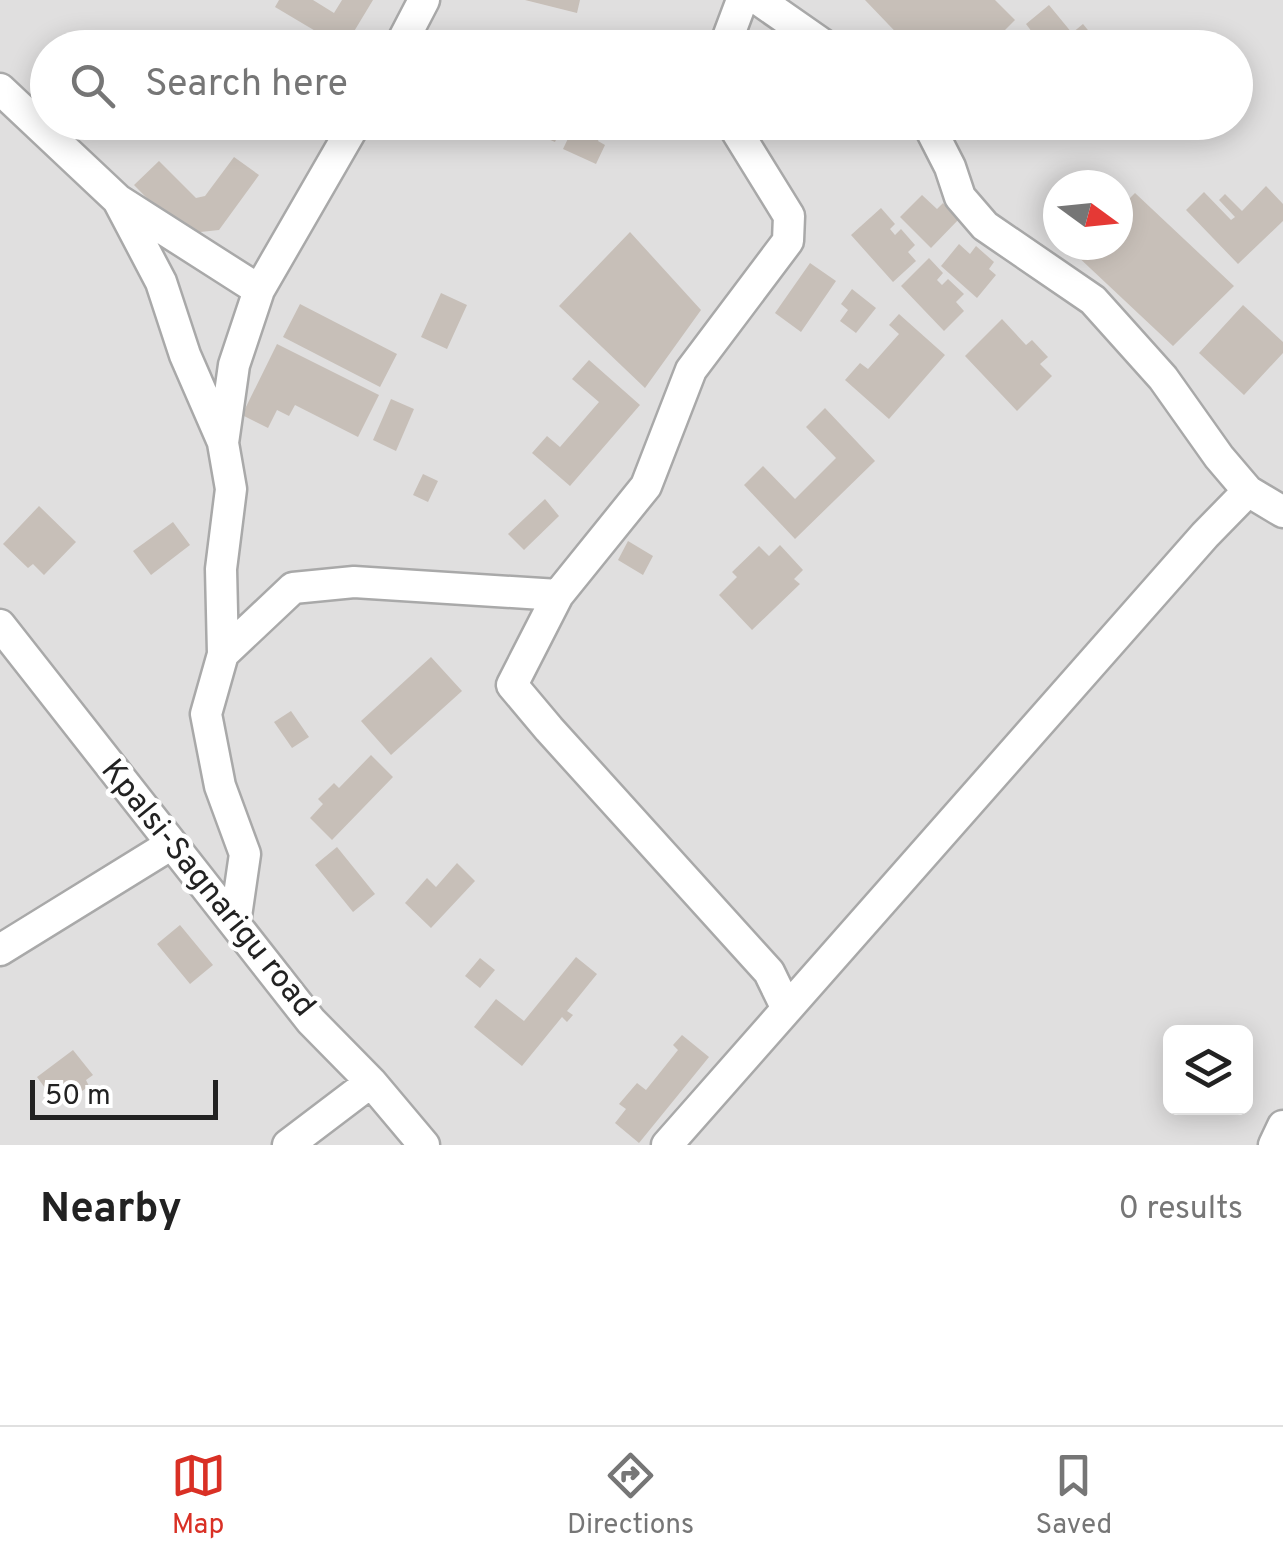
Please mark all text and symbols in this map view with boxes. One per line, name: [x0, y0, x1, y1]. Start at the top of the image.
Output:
search box: [30, 30, 1253, 140]
icon: search: [65, 58, 120, 113]
text: Search here: [145, 61, 348, 110]
north arrow: [1043, 170, 1133, 260]
street label: Kpalsi-Sagnarigu road: [91, 752, 323, 1026]
map controls: [1163, 1025, 1253, 1115]
button: layers: [1163, 1025, 1253, 1115]
scale bar: [30, 1075, 218, 1120]
text: 50 m: [45, 1079, 111, 1115]
text: Nearby: [40, 1184, 182, 1237]
text: 0 results: [1118, 1190, 1243, 1230]
tab: Map: [171, 1448, 226, 1544]
tab: Directions: [567, 1448, 694, 1544]
tab: Saved: [1035, 1448, 1112, 1544]

